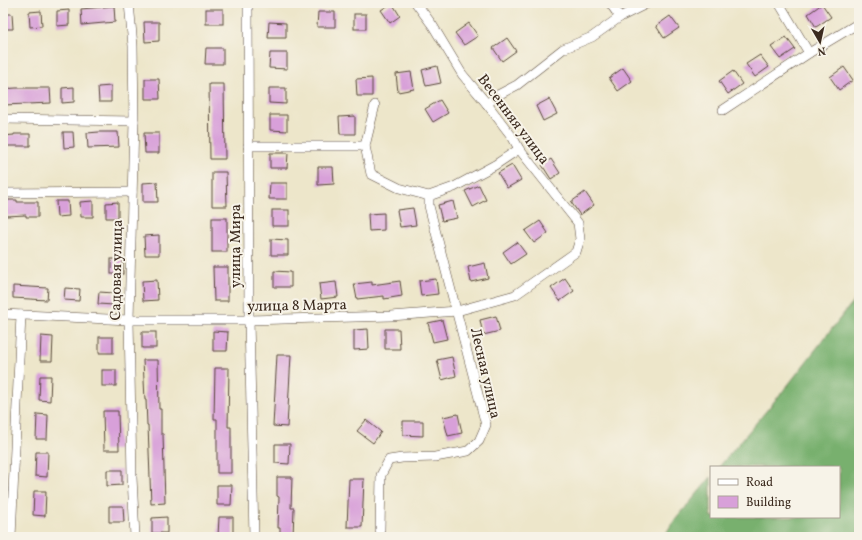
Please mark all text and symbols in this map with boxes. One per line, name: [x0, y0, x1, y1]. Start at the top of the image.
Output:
north arrow: [800, 22, 840, 62]
text: N: [816, 42, 826, 58]
street label: Весенняя улица: [472, 70, 554, 170]
street label: улица Мира: [226, 204, 247, 288]
street label: Садовая улица: [106, 219, 129, 321]
street label: улица 8 Марта: [247, 295, 347, 318]
street label: Лесная улица: [464, 326, 505, 421]
legend: [710, 466, 840, 518]
text: Road: [746, 475, 773, 491]
text: Building: [746, 495, 791, 511]

